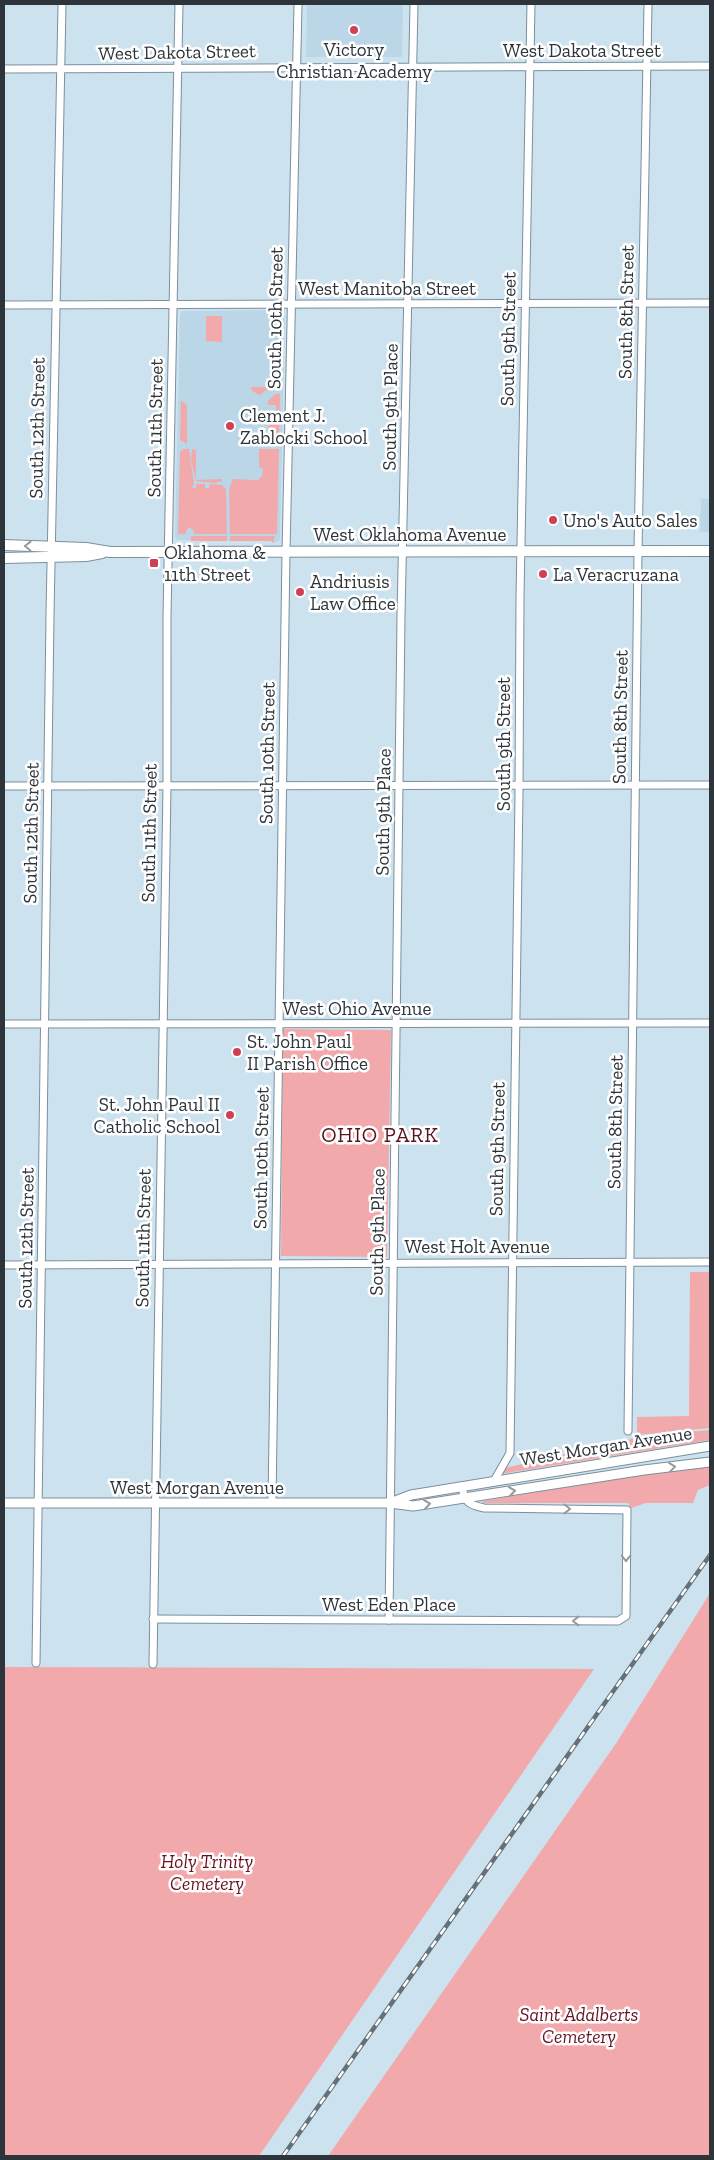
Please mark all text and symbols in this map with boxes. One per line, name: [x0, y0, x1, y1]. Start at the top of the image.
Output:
marker: Victory Christian Academy: [348, 24, 360, 36]
place label: Victory Christian Academy: [276, 38, 432, 83]
street label: West Dakota Street: [98, 39, 256, 65]
street label: West Dakota Street: [503, 39, 661, 62]
street label: South 8th Street: [613, 245, 639, 379]
street label: South 10th Street: [262, 247, 288, 389]
street label: South 9th Street: [495, 272, 521, 406]
street label: West Manitoba Street: [298, 277, 476, 300]
street label: South 9th Place: [377, 343, 403, 471]
street label: South 12th Street: [24, 357, 50, 499]
street label: South 11th Street: [142, 358, 168, 498]
place label: Clement J. Zablocki School: [240, 404, 367, 449]
marker: Clement J. Zablocki School: [224, 420, 236, 432]
place label: Uno's Auto Sales: [563, 509, 698, 532]
marker: Uno's Auto Sales: [547, 514, 559, 526]
street label: West Oklahoma Avenue: [313, 523, 507, 546]
one-way arrow: [23, 541, 31, 551]
place label: Oklahoma & 11th Street: [164, 541, 266, 586]
marker: Oklahoma & 11th Street: [148, 557, 160, 569]
place label: La Veracruzana: [553, 563, 679, 586]
marker: La Veracruzana: [537, 568, 549, 580]
place label: Andriusis Law Office: [310, 570, 396, 615]
marker: Andriusis Law Office: [294, 586, 306, 598]
street label: South 8th Street: [607, 650, 633, 784]
street label: South 9th Street: [492, 677, 515, 811]
street label: South 10th Street: [254, 682, 280, 824]
street label: South 9th Place: [370, 748, 396, 876]
street label: South 12th Street: [18, 762, 44, 904]
street label: South 11th Street: [136, 763, 162, 903]
street label: West Ohio Avenue: [283, 997, 431, 1020]
place label: St. John Paul II Parish Office: [247, 1030, 368, 1075]
marker: St. John Paul II Parish Office: [231, 1046, 243, 1058]
street label: South 8th Street: [602, 1055, 628, 1189]
street label: South 9th Street: [484, 1082, 510, 1216]
street label: South 10th Street: [248, 1087, 274, 1229]
place label: St. John Paul II Catholic School: [94, 1093, 220, 1138]
marker: St. John Paul II Catholic School: [224, 1109, 236, 1121]
district label: OHIO PARK: [321, 1122, 439, 1147]
street label: South 12th Street: [13, 1167, 39, 1309]
street label: South 11th Street: [130, 1168, 156, 1308]
street label: South 9th Place: [364, 1168, 390, 1296]
street label: West Holt Avenue: [404, 1235, 550, 1258]
street label: West Morgan Avenue: [518, 1421, 694, 1471]
one-way arrow: [668, 1462, 677, 1472]
street label: West Morgan Avenue: [110, 1476, 284, 1499]
one-way arrow: [507, 1486, 516, 1496]
one-way arrow: [423, 1499, 431, 1510]
one-way arrow: [564, 1504, 571, 1514]
one-way arrow: [621, 1555, 631, 1563]
street label: West Eden Place: [322, 1593, 456, 1616]
one-way arrow: [572, 1616, 580, 1626]
park label: Holy Trinity Cemetery: [161, 1850, 253, 1895]
park label: Saint Adalberts Cemetery: [520, 2003, 638, 2048]

